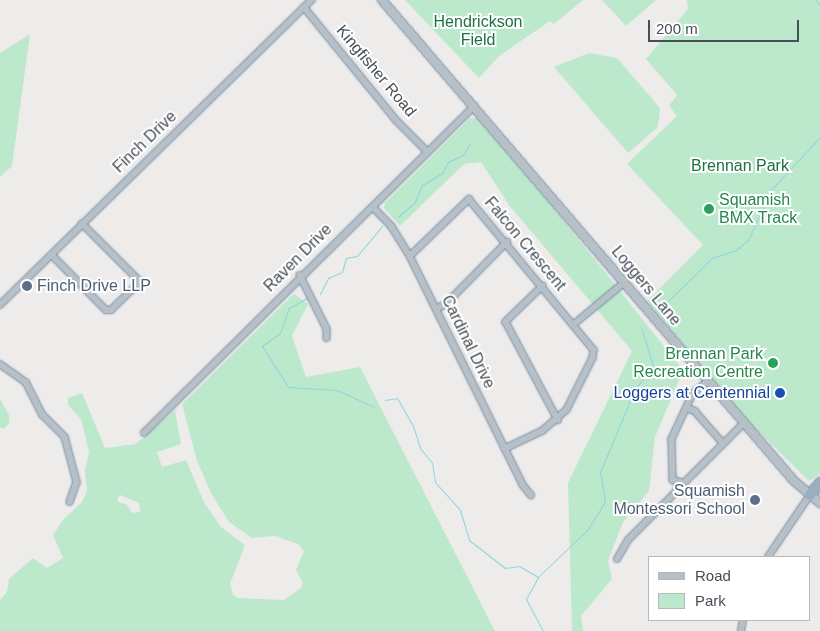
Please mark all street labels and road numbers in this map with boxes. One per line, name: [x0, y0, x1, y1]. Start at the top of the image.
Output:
street label: Kingfisher Road: [332, 21, 420, 121]
street label: Finch Drive: [109, 107, 181, 177]
street label: Falcon Crescent: [480, 193, 570, 295]
street label: Raven Drive: [260, 220, 336, 296]
street label: Loggers Lane: [607, 242, 685, 330]
street label: Cardinal Drive: [437, 292, 499, 392]

